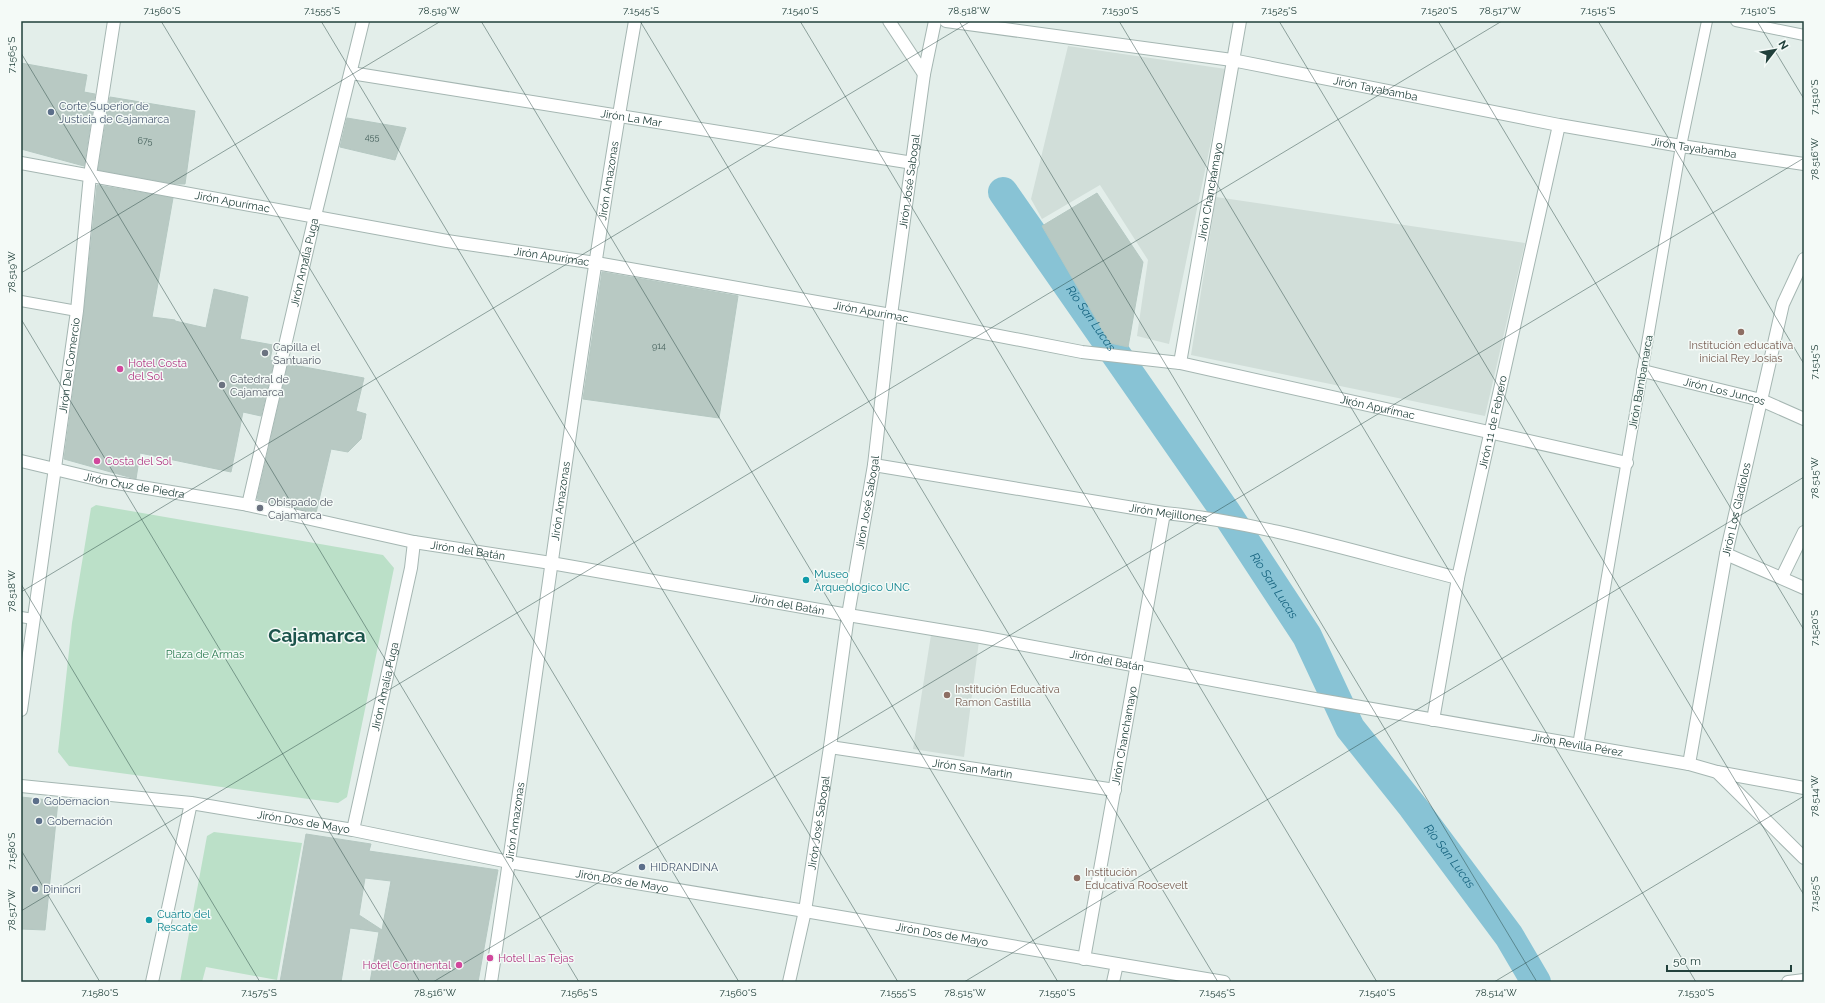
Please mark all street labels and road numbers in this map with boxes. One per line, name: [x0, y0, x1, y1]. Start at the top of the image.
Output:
street label: Jirón Tayabamba: [1332, 74, 1419, 103]
street label: Jirón La Mar: [600, 107, 663, 129]
street label: Jirón José Sabogal: [896, 133, 922, 229]
street label: Jirón Tayabamba: [1651, 135, 1737, 161]
street label: Jirón Amazonas: [596, 140, 621, 221]
street label: Jirón Chanchamayo: [1195, 141, 1225, 242]
street label: Jirón Apurímac: [194, 188, 271, 215]
street label: Jirón Amalia Puga: [288, 217, 321, 308]
street label: Jirón Apurímac: [513, 244, 590, 268]
street label: Jirón Apurímac: [832, 298, 910, 325]
street label: Jirón Del Comercio: [56, 316, 83, 414]
street label: Jirón Bambamarca: [1626, 334, 1656, 430]
street label: Jirón 11 de Febrero: [1476, 374, 1510, 470]
street label: Jirón Los Juncos: [1682, 375, 1768, 408]
street label: Jirón Apurímac: [1339, 393, 1416, 422]
street label: Jirón José Sabogal: [853, 455, 882, 551]
street label: Jirón Amazonas: [548, 460, 572, 541]
street label: Jirón Los Gladiolos: [1719, 461, 1753, 557]
street label: Jirón Cruz de Piedra: [83, 470, 186, 501]
street label: Jirón Mejillones: [1128, 501, 1208, 525]
street label: Jirón del Batán: [430, 538, 506, 562]
street label: Jirón del Batán: [749, 591, 826, 617]
street label: Jirón Amalia Puga: [369, 641, 401, 732]
street label: Jirón del Batán: [1069, 647, 1145, 674]
street label: Jirón Chanchamayo: [1109, 685, 1139, 786]
street label: Jirón Revilla Pérez: [1531, 730, 1625, 759]
street label: Jirón San Martin: [931, 756, 1013, 781]
street label: Jirón José Sabogal: [805, 775, 832, 871]
street label: Jirón Amazonas: [503, 781, 527, 862]
street label: Jirón Dos de Mayo: [256, 808, 351, 836]
street label: Jirón Dos de Mayo: [575, 867, 670, 895]
street label: Jirón Dos de Mayo: [895, 920, 990, 949]

